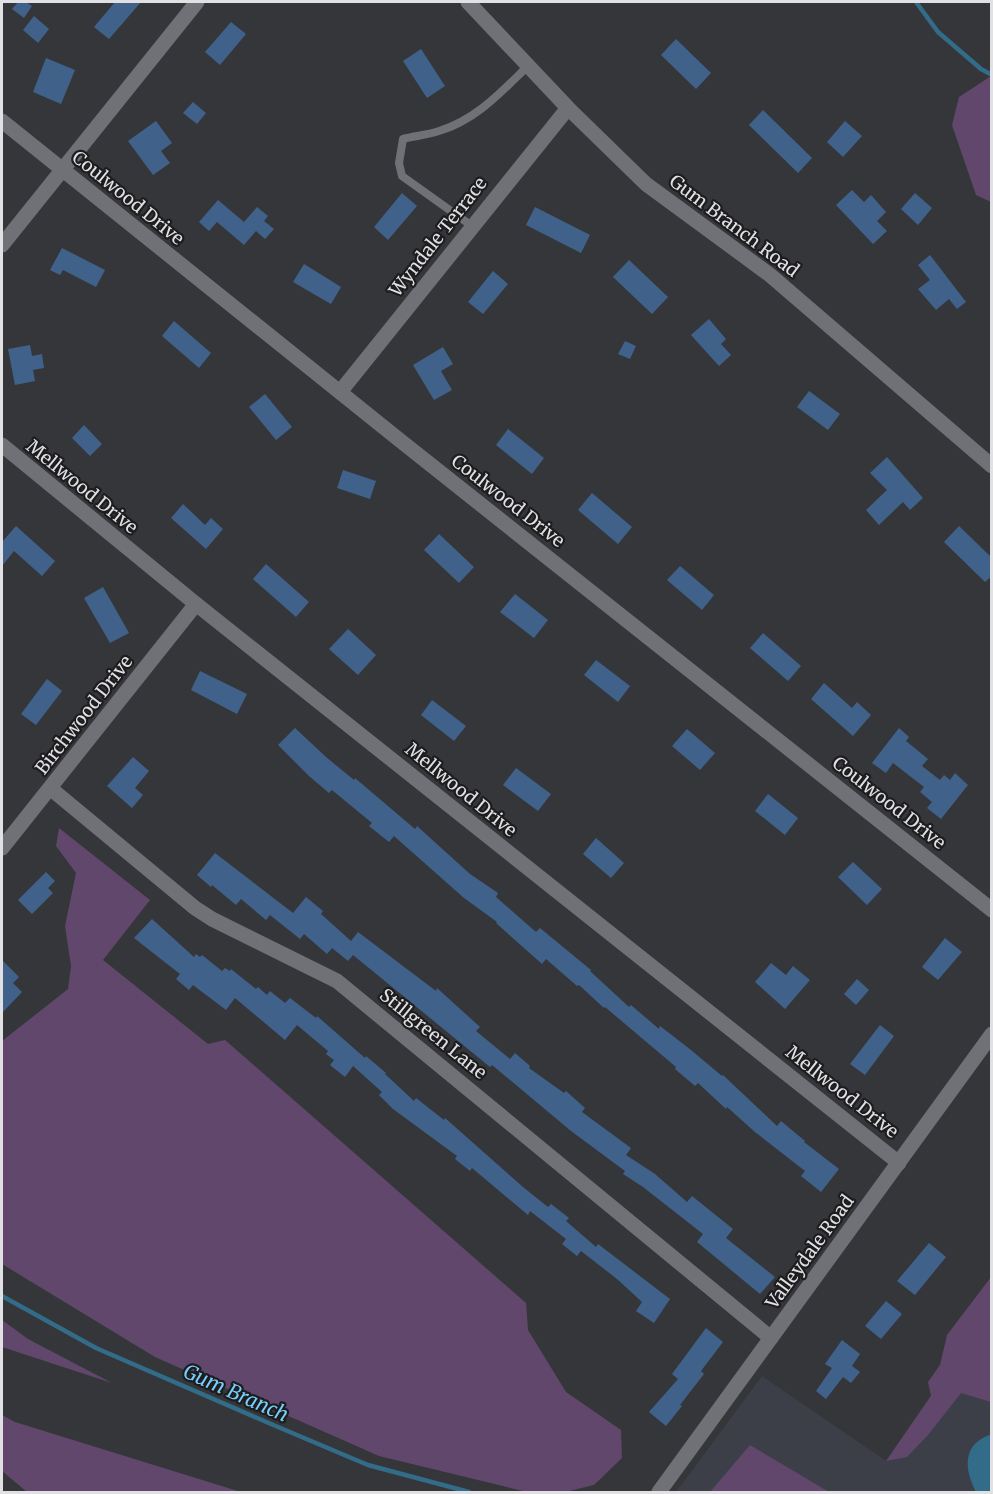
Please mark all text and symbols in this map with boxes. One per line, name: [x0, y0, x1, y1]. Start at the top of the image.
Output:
street label: Coulwood Drive: [68, 145, 189, 250]
street label: Gum Branch Road: [665, 169, 804, 282]
street label: Wyndale Terrace: [383, 172, 491, 302]
street label: Mellwood Drive: [22, 435, 143, 539]
street label: Coulwood Drive: [447, 449, 570, 552]
street label: Birchwood Drive: [30, 651, 137, 779]
street label: Mellwood Drive: [401, 738, 522, 842]
street label: Coulwood Drive: [828, 751, 951, 854]
street label: Stillgreen Lane: [375, 983, 492, 1084]
street label: Mellwood Drive: [781, 1040, 903, 1143]
street label: Valleydale Road: [760, 1190, 859, 1314]
water label: Gum Branch: [180, 1358, 293, 1427]

